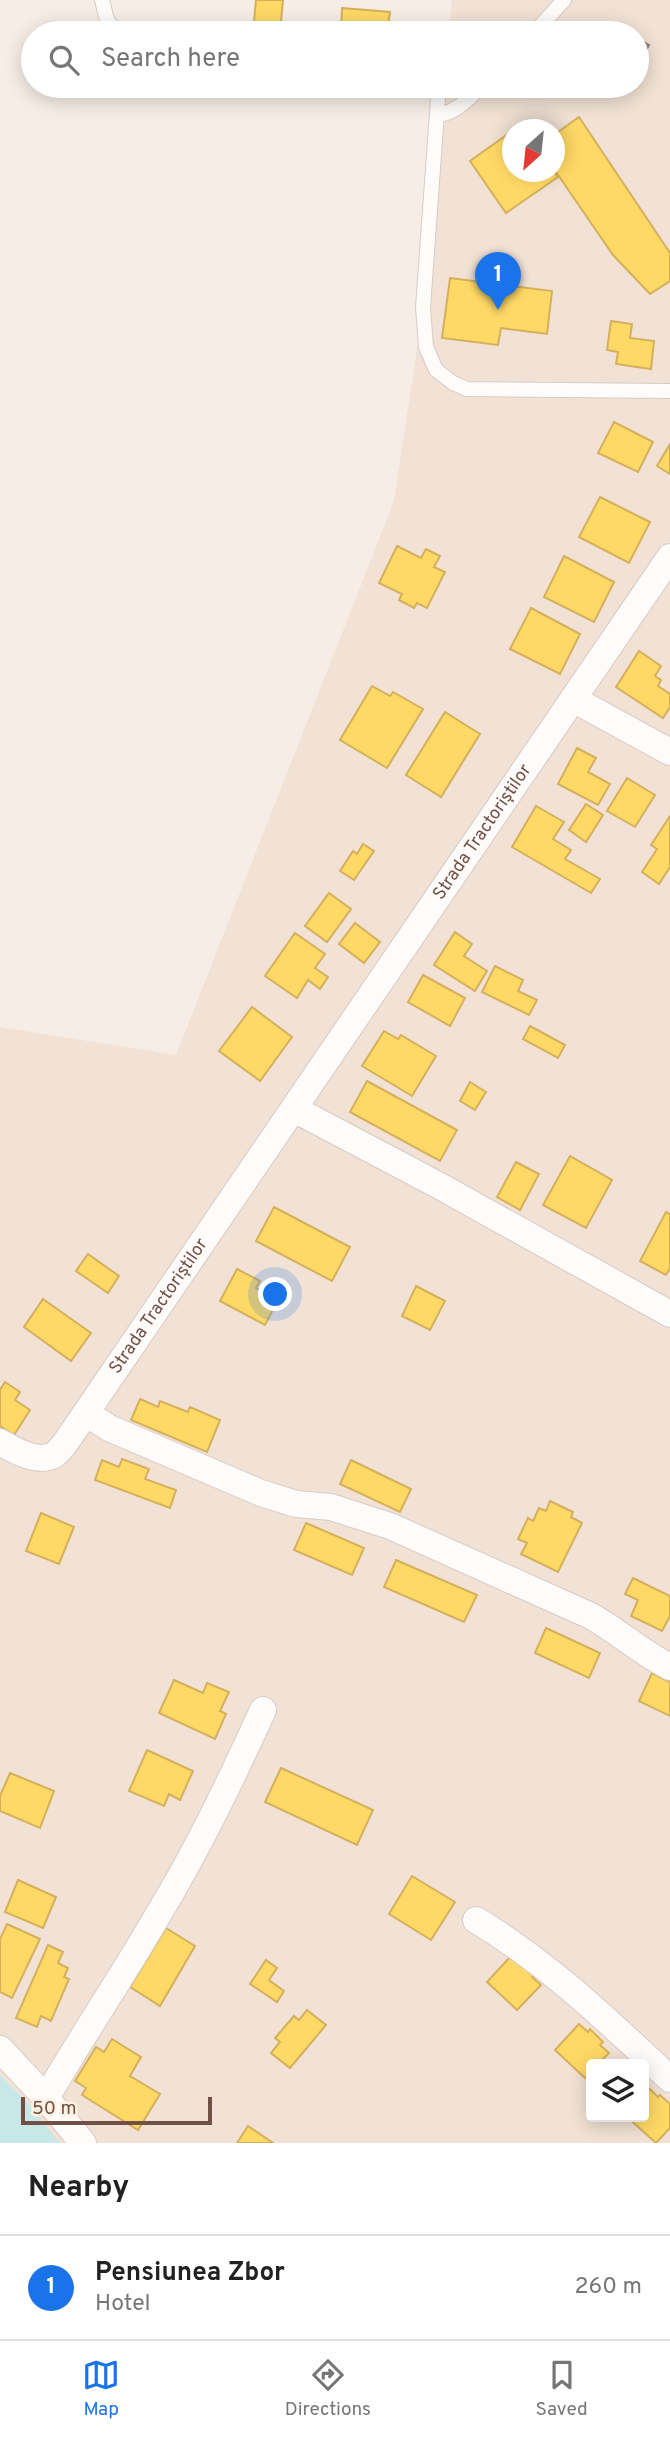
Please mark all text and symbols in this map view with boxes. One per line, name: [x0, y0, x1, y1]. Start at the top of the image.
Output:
search box: [21, 21, 649, 98]
icon: search: [45, 41, 83, 79]
text: Search here: [101, 43, 240, 76]
north arrow: [502, 119, 565, 182]
pin: 1: [475, 252, 521, 310]
street label: Strada Tractoriștilor: [428, 760, 537, 904]
street label: Strada Tractoriștilor: [104, 1234, 213, 1379]
your location: [258, 1277, 292, 1311]
map controls: [586, 2059, 649, 2122]
button: layers: [586, 2059, 649, 2122]
scale bar: [21, 2094, 212, 2126]
text: 50 m: [32, 2097, 77, 2121]
text: Nearby: [28, 2170, 129, 2207]
text: Pensiunea Zbor: [95, 2257, 285, 2290]
text: 1: [46, 2273, 56, 2302]
text: 260 m: [575, 2273, 642, 2302]
text: Hotel: [95, 2290, 151, 2319]
tab: Map: [82, 2356, 120, 2422]
tab: Directions: [285, 2356, 371, 2422]
tab: Saved: [536, 2356, 588, 2422]

